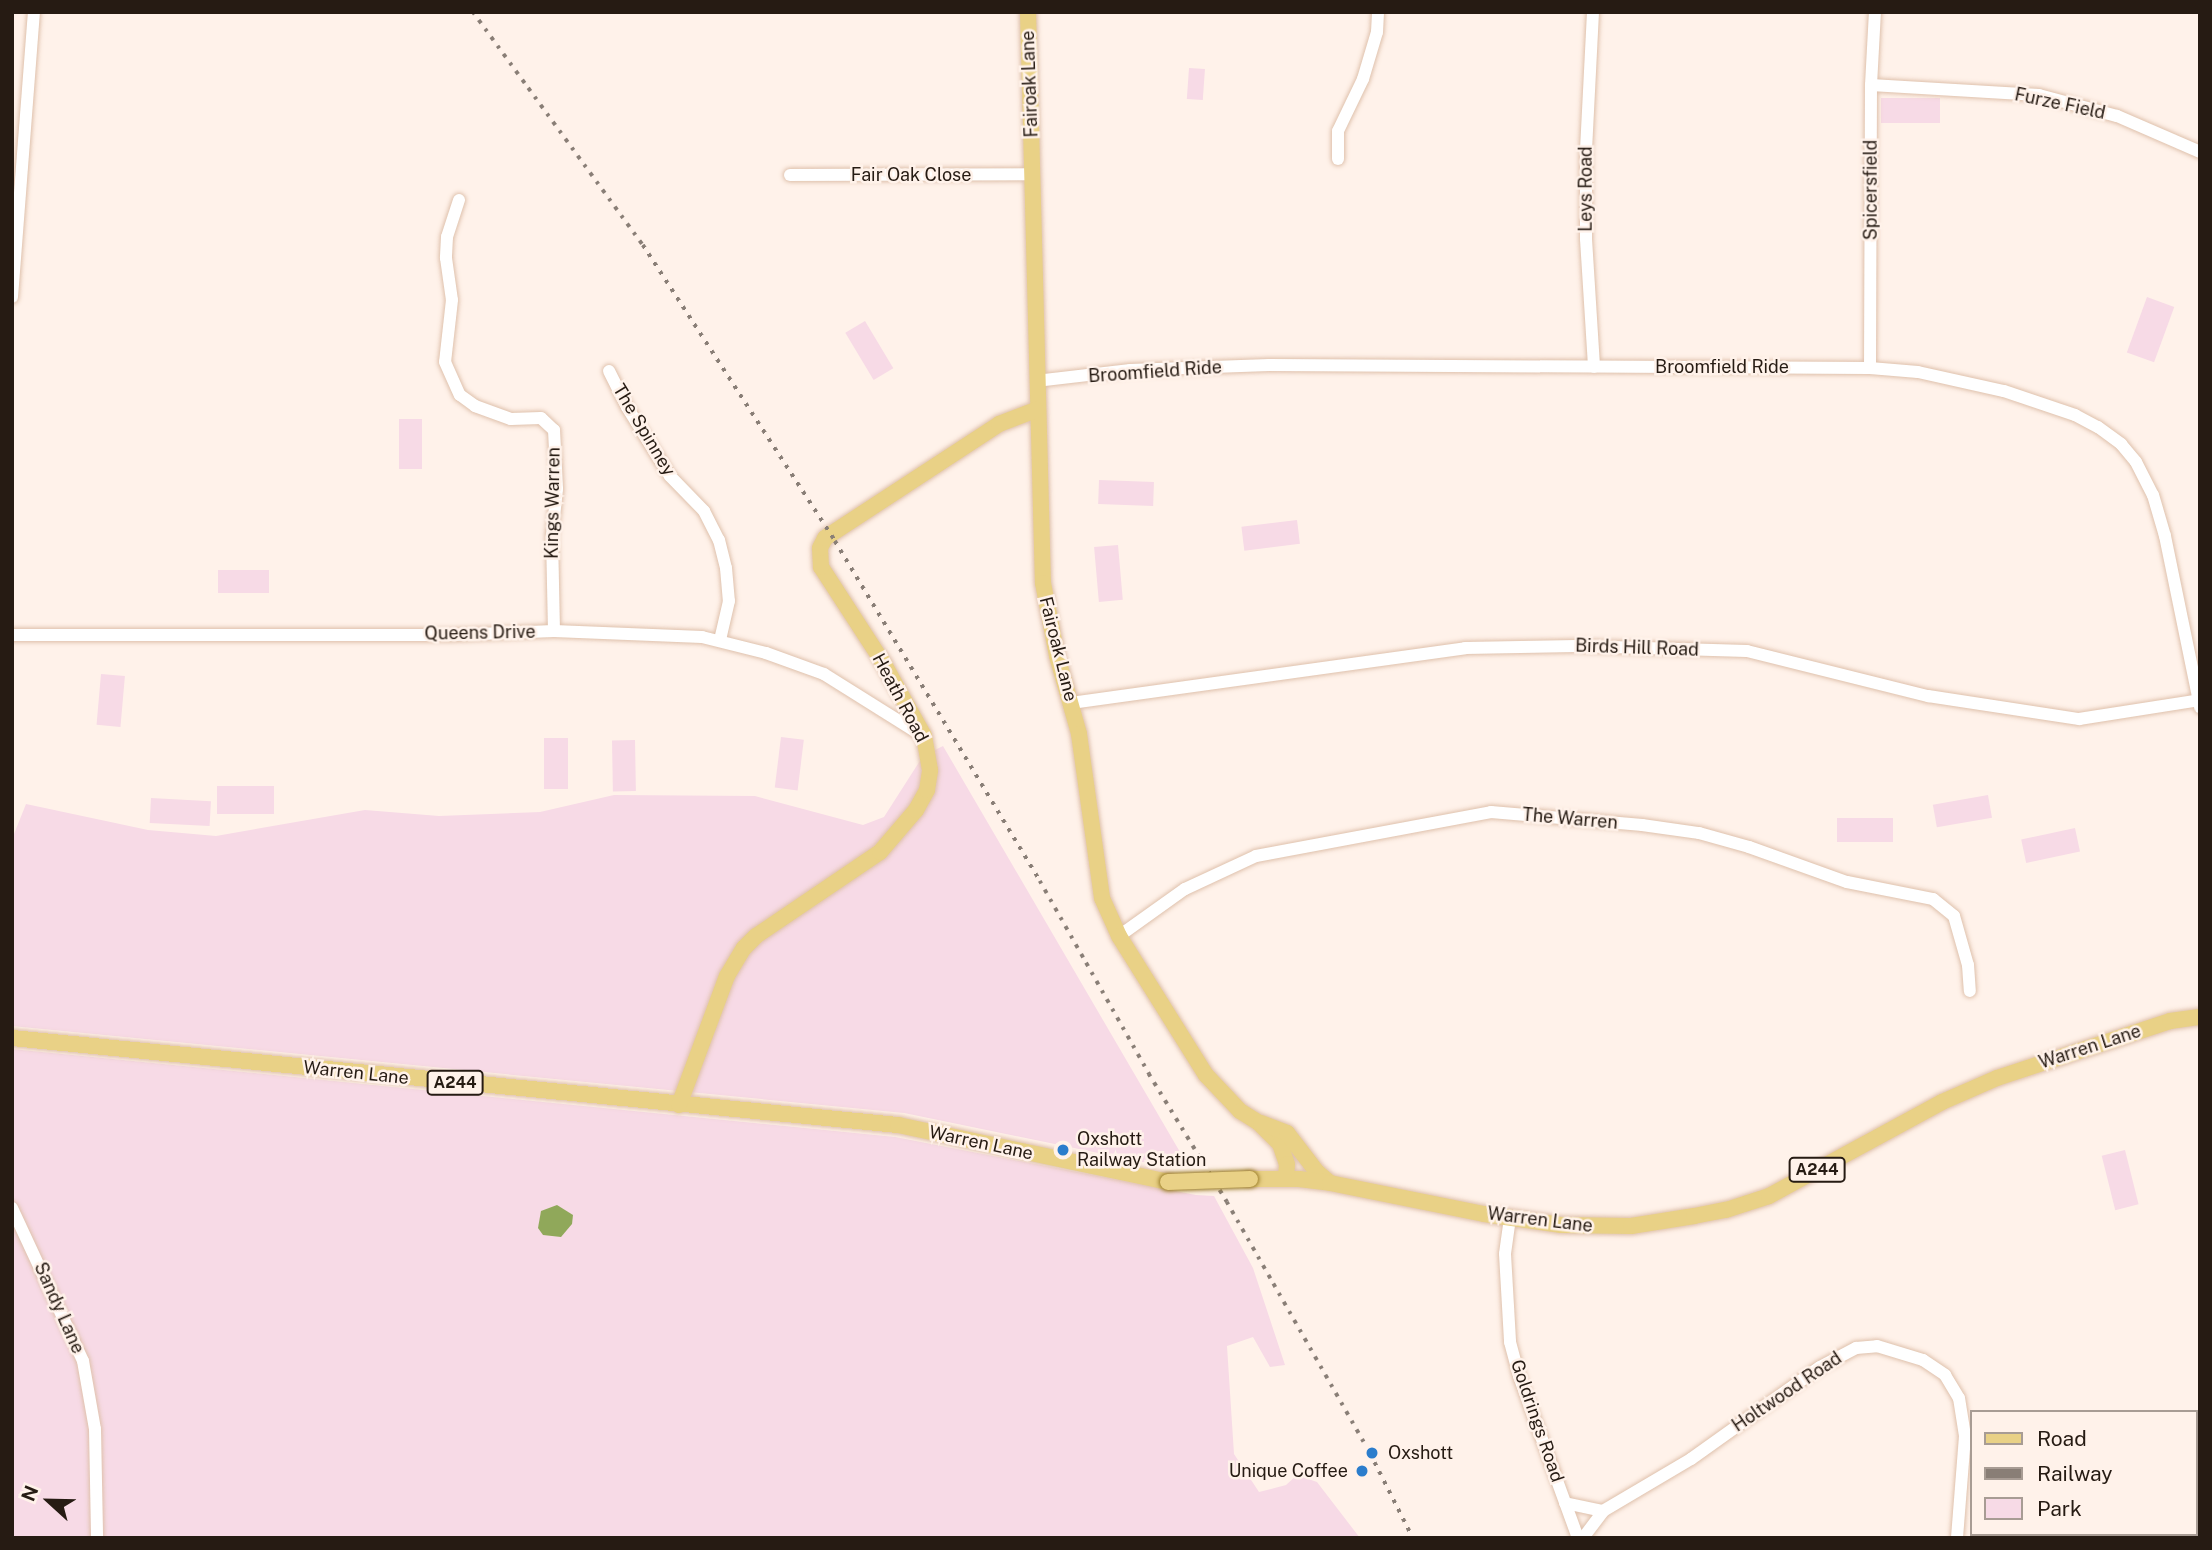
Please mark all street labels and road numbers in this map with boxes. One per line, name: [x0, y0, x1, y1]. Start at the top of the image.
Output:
street label: Fairoak Lane: [1017, 30, 1043, 138]
street label: Furze Field: [2013, 84, 2107, 124]
street label: Spicersfield: [1860, 140, 1882, 240]
street label: Leys Road: [1575, 146, 1597, 232]
street label: Fair Oak Close: [851, 164, 971, 186]
street label: Broomfield Ride: [1655, 356, 1789, 378]
street label: Broomfield Ride: [1087, 357, 1223, 387]
street label: The Spinney: [608, 380, 680, 480]
street label: Kings Warren: [541, 447, 565, 559]
street label: Fairoak Lane: [1035, 594, 1081, 704]
street label: Queens Drive: [424, 621, 536, 645]
street label: Birds Hill Road: [1575, 635, 1699, 661]
street label: Heath Road: [868, 650, 932, 746]
street label: The Warren: [1521, 804, 1619, 834]
street label: Warren Lane: [2036, 1020, 2144, 1074]
street label: Warren Lane: [302, 1057, 410, 1089]
road number: A244: [425, 1070, 485, 1096]
street label: Warren Lane: [927, 1121, 1035, 1165]
road number: A244: [1787, 1158, 1847, 1182]
street label: Warren Lane: [1486, 1203, 1594, 1237]
street label: Sandy Lane: [29, 1259, 89, 1357]
street label: Holtwood Road: [1728, 1347, 1846, 1437]
street label: Goldrings Road: [1506, 1357, 1568, 1485]

